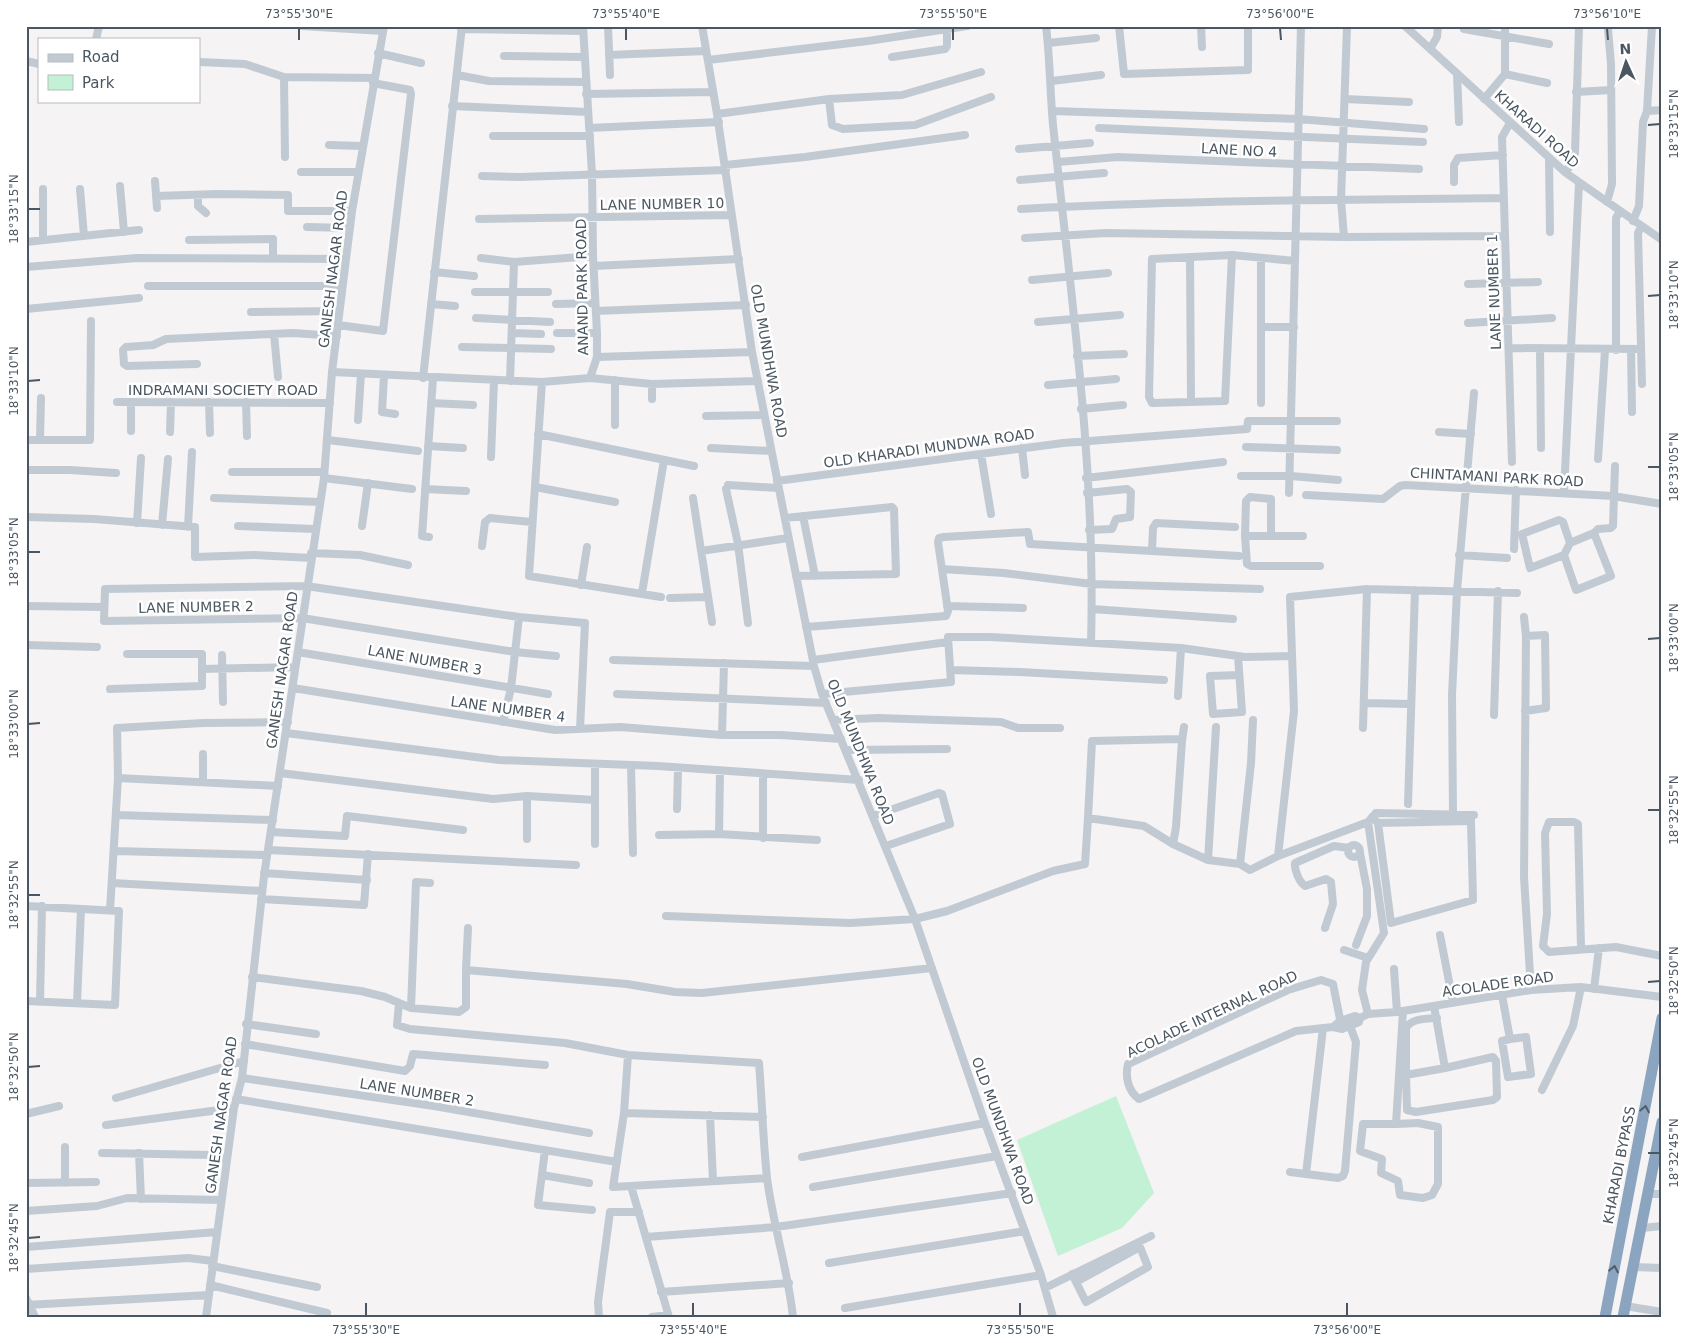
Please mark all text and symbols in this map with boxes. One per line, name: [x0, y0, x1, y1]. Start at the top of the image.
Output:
text: 73°55'30"E: [265, 7, 333, 21]
text: 73°55'40"E: [592, 7, 660, 21]
text: 73°55'50"E: [919, 7, 987, 21]
text: 73°56'00"E: [1246, 7, 1314, 21]
text: 73°56'10"E: [1573, 7, 1641, 21]
legend: [38, 38, 200, 102]
north arrow: [1600, 38, 1650, 88]
text: N: [1619, 41, 1632, 57]
text: Road: [82, 48, 120, 66]
text: Park: [82, 74, 115, 92]
street label: KHARADI ROAD: [1491, 87, 1583, 171]
text: 18°33'15"N: [1667, 89, 1681, 159]
street label: LANE NO 4: [1200, 140, 1278, 160]
text: 18°33'15"N: [7, 174, 21, 244]
street label: GANESH NAGAR ROAD: [315, 189, 351, 349]
street label: LANE NUMBER 10: [600, 195, 724, 213]
street label: ANAND PARK ROAD: [573, 219, 591, 355]
street label: LANE NUMBER 1: [1484, 234, 1504, 350]
text: 18°33'10"N: [1667, 260, 1681, 330]
street label: OLD MUNDHWA ROAD: [748, 283, 790, 439]
text: 18°33'10"N: [7, 346, 21, 416]
street label: INDRAMANI SOCIETY ROAD: [128, 382, 318, 398]
street label: OLD KHARADI MUNDWA ROAD: [822, 425, 1036, 471]
text: 18°33'05"N: [1667, 432, 1681, 502]
street label: CHINTAMANI PARK ROAD: [1410, 464, 1584, 490]
text: 18°33'05"N: [7, 517, 21, 587]
street label: GANESH NAGAR ROAD: [263, 590, 301, 750]
street label: LANE NUMBER 2: [138, 598, 254, 616]
text: 18°33'00"N: [1667, 603, 1681, 673]
street label: LANE NUMBER 3: [367, 642, 483, 678]
street label: OLD MUNDHWA ROAD: [824, 677, 898, 827]
text: 18°33'00"N: [7, 689, 21, 759]
street label: LANE NUMBER 4: [450, 693, 567, 725]
text: 18°32'55"N: [1667, 775, 1681, 845]
text: 18°32'55"N: [7, 860, 21, 930]
text: 18°32'50"N: [1667, 946, 1681, 1016]
street label: ACOLADE INTERNAL ROAD: [1124, 967, 1300, 1061]
street label: ACOLADE ROAD: [1441, 968, 1555, 1000]
text: 18°32'50"N: [7, 1032, 21, 1102]
street label: GANESH NAGAR ROAD: [202, 1035, 240, 1195]
street label: OLD MUNDHWA ROAD: [969, 1055, 1037, 1207]
street label: LANE NUMBER 2: [359, 1075, 475, 1109]
street label: KHARADI BYPASS: [1600, 1105, 1638, 1225]
one-way arrow: [1639, 1105, 1650, 1114]
text: 18°32'45"N: [1667, 1118, 1681, 1188]
text: 18°32'45"N: [7, 1203, 21, 1273]
one-way arrow: [1609, 1264, 1619, 1273]
text: 73°55'30"E: [332, 1323, 400, 1337]
text: 73°55'40"E: [659, 1323, 727, 1337]
text: 73°55'50"E: [986, 1323, 1054, 1337]
text: 73°56'00"E: [1313, 1323, 1381, 1337]

